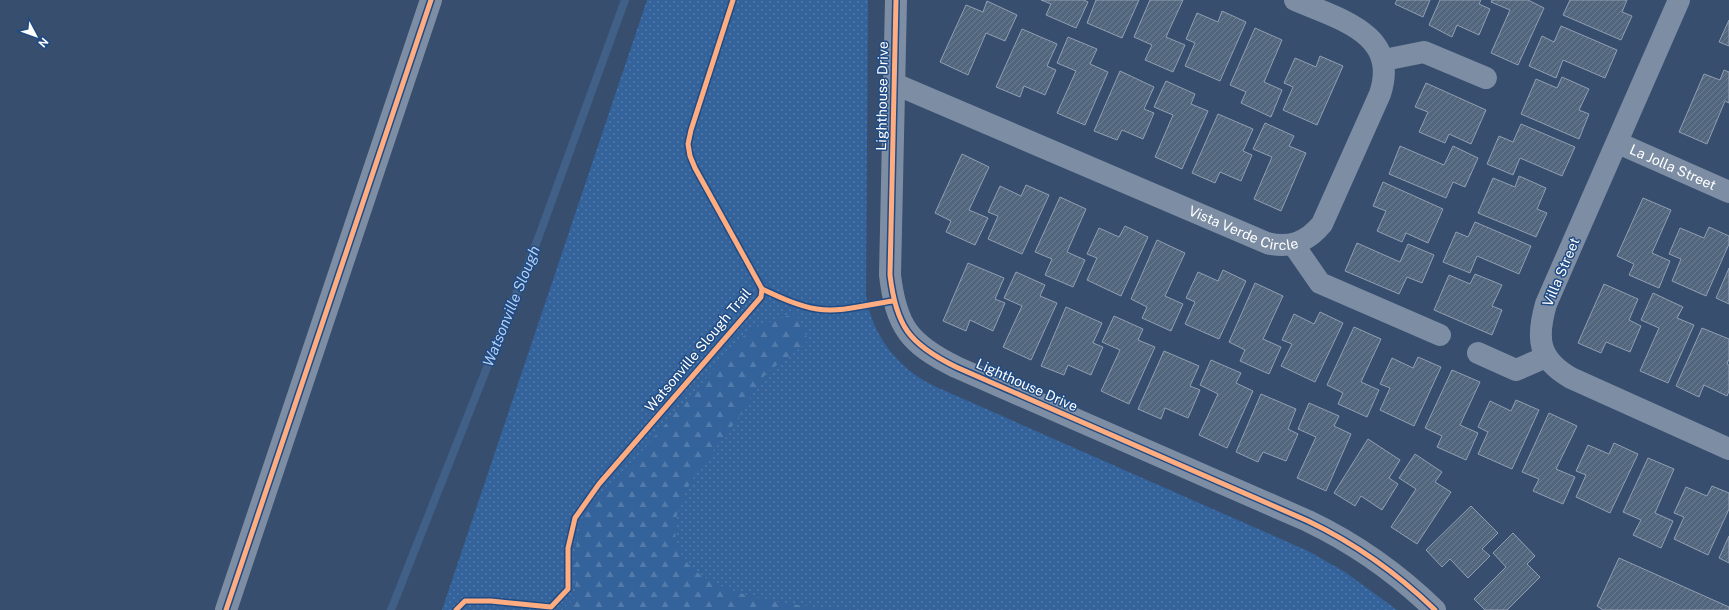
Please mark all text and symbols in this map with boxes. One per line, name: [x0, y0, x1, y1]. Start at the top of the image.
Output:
north arrow: [16, 16, 56, 56]
text: N: [36, 35, 51, 50]
street label: Lighthouse Drive: [873, 41, 891, 151]
street label: La Jolla Street: [1627, 141, 1719, 193]
street label: Vista Verde Circle: [1186, 202, 1300, 253]
street label: Villa Street: [1539, 235, 1583, 309]
water label: Watsonville Slough: [479, 243, 543, 369]
street label: Watsonville Slough Trail: [642, 285, 754, 415]
street label: Lighthouse Drive: [974, 355, 1080, 415]

